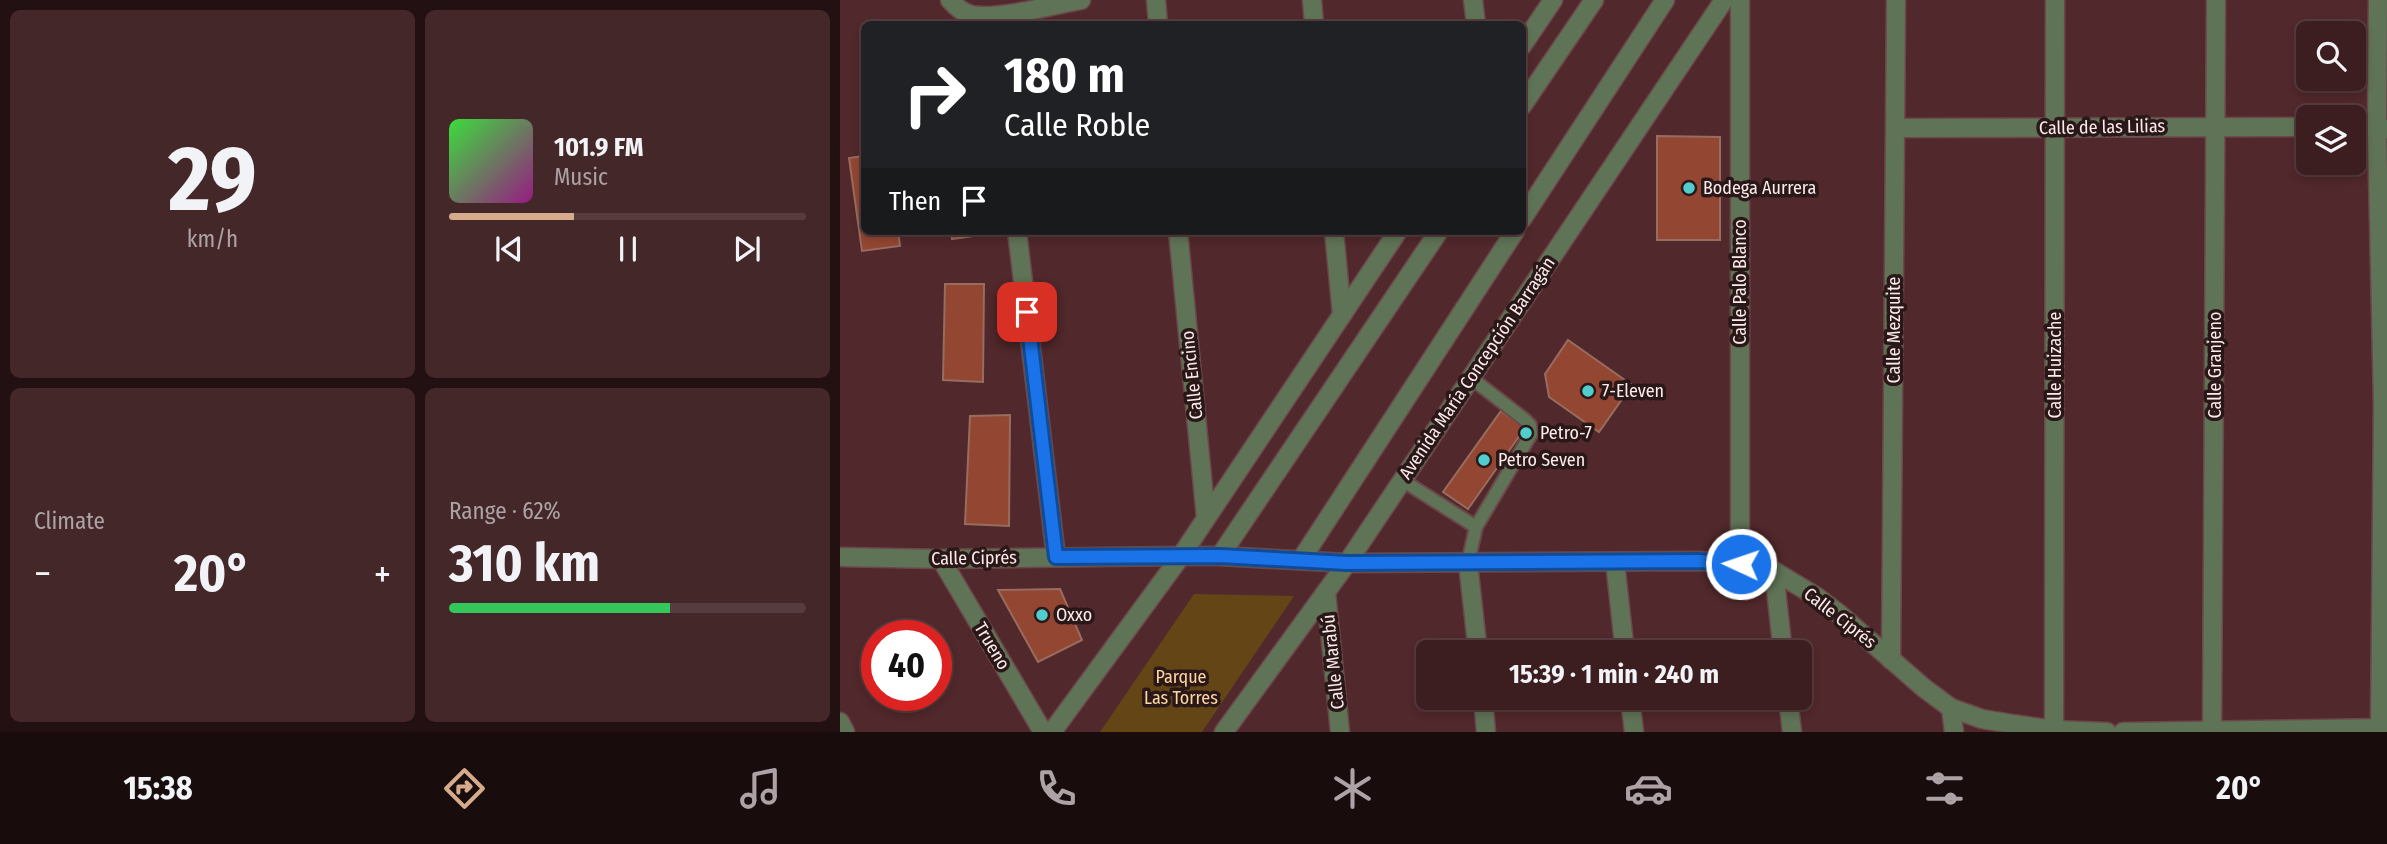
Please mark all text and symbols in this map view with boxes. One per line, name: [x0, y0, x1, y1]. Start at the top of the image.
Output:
map controls: [2296, 21, 2366, 175]
button: search: [2296, 21, 2366, 91]
text: 180 m: [1004, 46, 1125, 105]
icon: right: [889, 49, 980, 140]
button: layers: [2296, 105, 2366, 175]
text: Calle Roble: [1004, 106, 1150, 144]
street label: Calle de las Lilias: [2039, 115, 2166, 139]
text: 29: [168, 125, 257, 234]
text: 101.9 FM: [554, 132, 643, 163]
text: Music: [554, 163, 608, 191]
place label: Bodega Aurrera: [1703, 177, 1817, 199]
marker: Bodega Aurrera: [1681, 180, 1697, 196]
icon: arrive: [955, 182, 993, 220]
text: Then: [889, 186, 941, 217]
street label: Calle Palo Blanco: [1729, 219, 1751, 345]
text: km/h: [187, 225, 238, 253]
icon: previous: [490, 230, 528, 268]
icon: pause: [609, 230, 647, 268]
icon: next: [728, 230, 766, 268]
street label: Avenida María Concepción Barragán: [1394, 253, 1560, 483]
street label: Calle Mezquite: [1883, 276, 1905, 383]
pin: [997, 282, 1057, 342]
icon: arrive: [1008, 293, 1046, 331]
street label: Calle Huizache: [2044, 311, 2066, 418]
street label: Calle Granjeno: [2204, 312, 2226, 418]
street label: Calle Encino: [1176, 330, 1208, 420]
place label: 7-Eleven: [1602, 380, 1664, 402]
marker: 7-Eleven: [1580, 383, 1596, 399]
place label: Petro-7: [1540, 422, 1592, 444]
marker: Petro-7: [1518, 425, 1534, 441]
place label: Petro Seven: [1498, 449, 1585, 471]
marker: Petro Seven: [1476, 452, 1492, 468]
text: Range · 62%: [449, 497, 561, 525]
text: Climate: [34, 507, 105, 535]
position arrow: [1704, 527, 1778, 601]
text: 310 km: [449, 532, 600, 595]
text: 20°: [174, 542, 251, 605]
street label: Calle Ciprés: [931, 546, 1017, 570]
text: −: [34, 551, 51, 597]
text: +: [374, 551, 391, 597]
street label: Calle Ciprés: [1799, 583, 1881, 653]
place label: Oxxo: [1056, 604, 1092, 626]
marker: Oxxo: [1034, 607, 1050, 623]
street label: Calle Marabú: [1317, 613, 1349, 711]
street label: Trueno: [969, 618, 1015, 674]
speed limit sign: 40: [861, 620, 952, 711]
text: 15:39 · 1 min · 240 m: [1509, 659, 1719, 690]
park label: Parque Las Torres: [1144, 666, 1218, 709]
icon: directions: [440, 764, 489, 813]
icon: music: [736, 764, 785, 813]
icon: phone: [1032, 764, 1081, 813]
icon: climate: [1328, 764, 1377, 813]
icon: car: [1624, 764, 1673, 813]
icon: filters: [1920, 764, 1969, 813]
text: 15:38: [124, 769, 193, 807]
text: 20°: [2216, 769, 2263, 807]

